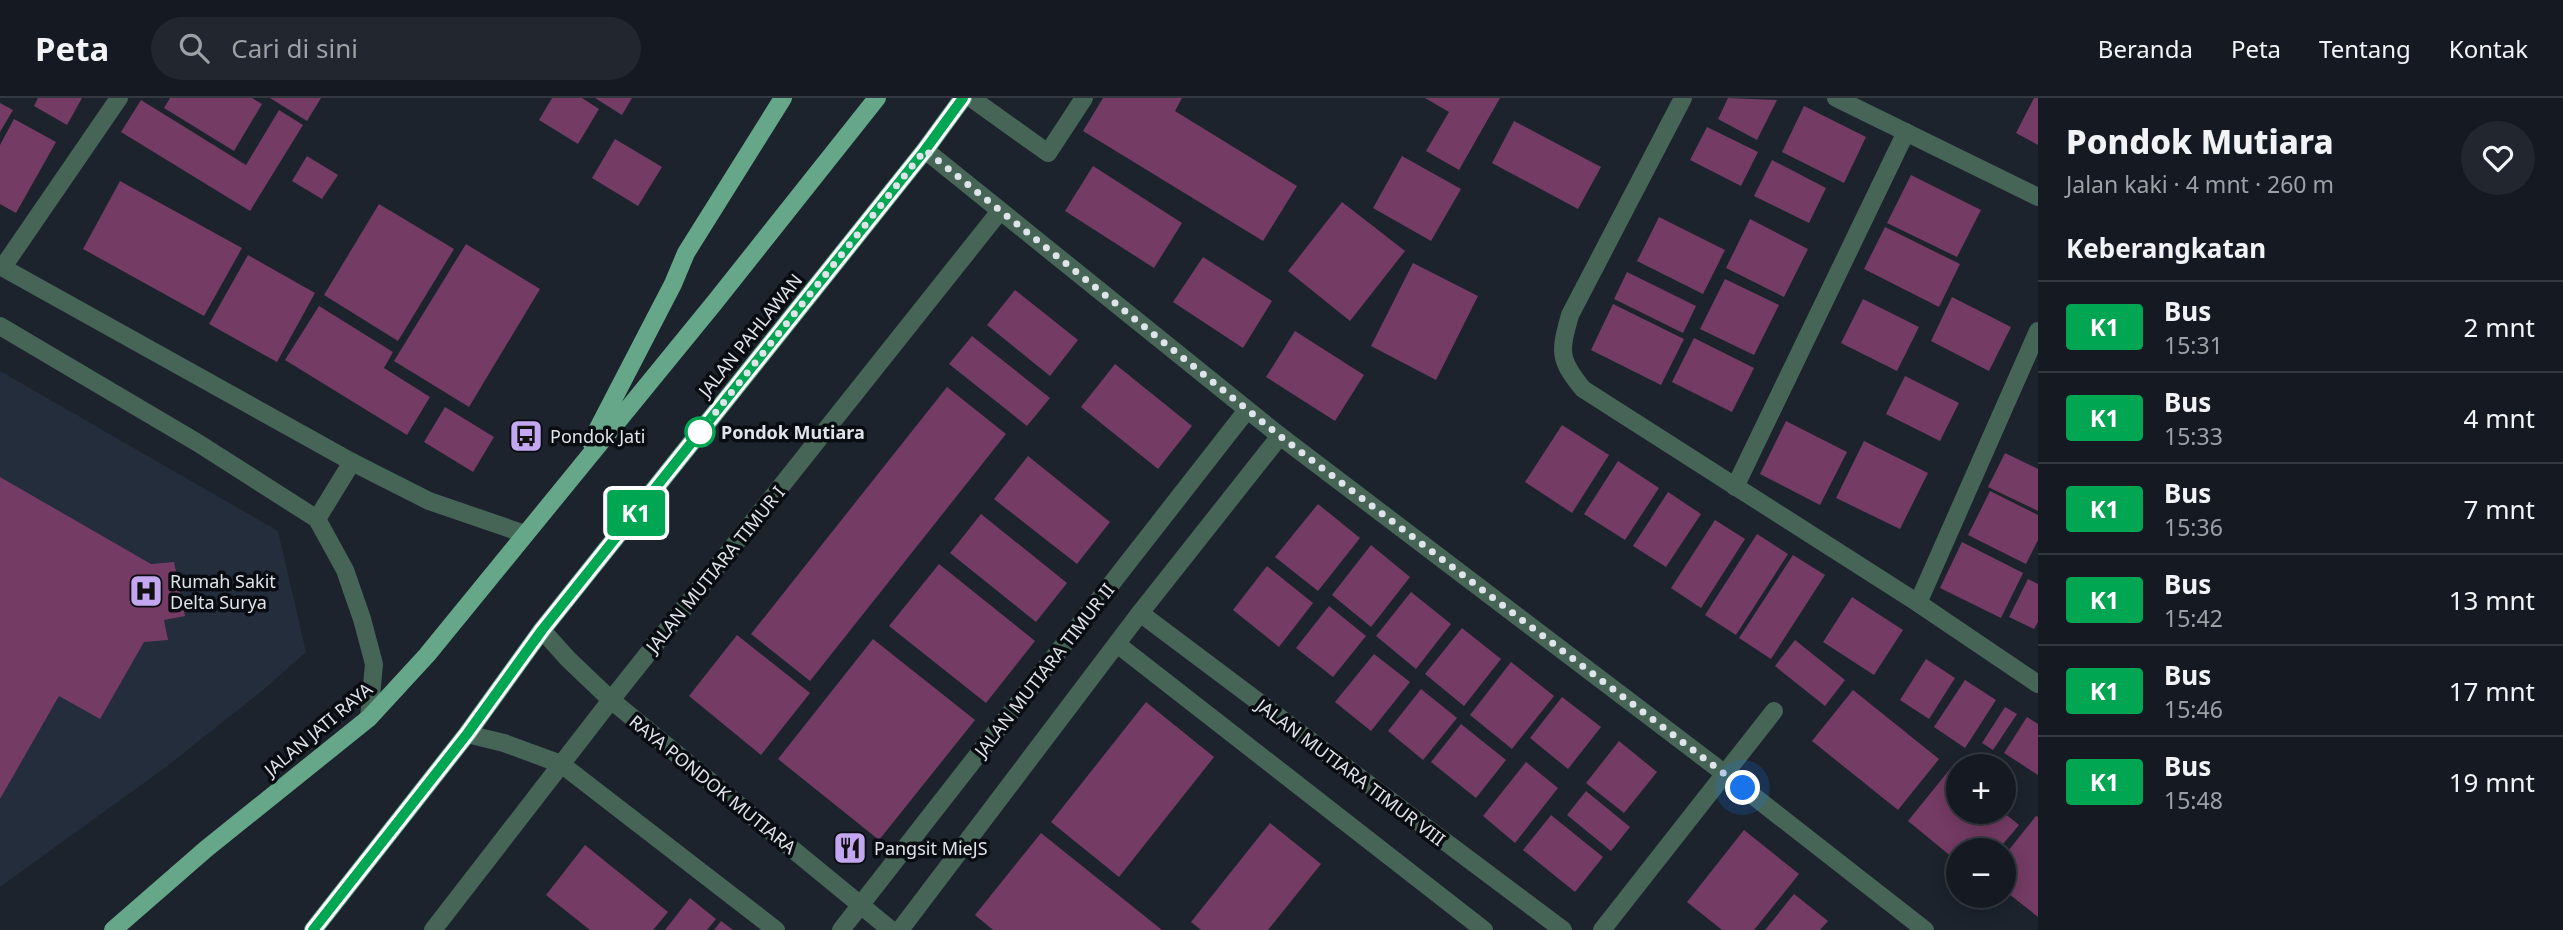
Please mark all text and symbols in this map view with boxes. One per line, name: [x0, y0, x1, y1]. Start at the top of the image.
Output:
search box: [151, 17, 641, 80]
text: Peta: [35, 26, 109, 71]
icon: search: [175, 29, 213, 67]
text: Cari di sini: [231, 30, 358, 66]
text: Beranda: [2098, 32, 2193, 65]
text: Peta: [2231, 32, 2281, 65]
text: Tentang: [2319, 32, 2411, 65]
text: Kontak: [2449, 32, 2528, 65]
text: Pondok Mutiara: [2066, 119, 2334, 164]
button: heart: [2461, 121, 2535, 195]
text: Jalan kaki · 4 mnt · 260 m: [2066, 168, 2334, 200]
text: Keberangkatan: [2066, 230, 2266, 266]
street label: JALAN PAHLAWAN: [692, 268, 807, 403]
text: Bus: [2164, 293, 2211, 329]
text: 2 mnt: [2464, 309, 2535, 345]
text: K1: [2090, 310, 2119, 343]
text: 15:31: [2164, 329, 2223, 361]
text: Bus: [2164, 384, 2211, 420]
text: 4 mnt: [2464, 400, 2535, 436]
text: K1: [2090, 401, 2119, 434]
bus stop icon: Pondok Jati: [507, 417, 545, 455]
marker: Pondok Mutiara: [685, 417, 715, 447]
place label: Pondok Mutiara: [721, 420, 865, 444]
text: 15:33: [2164, 420, 2223, 452]
place label: Pondok Jati: [550, 424, 645, 448]
text: Bus: [2164, 475, 2211, 511]
street label: JALAN MUTIARA TIMUR I: [639, 481, 790, 659]
line badge: K1: [604, 490, 668, 536]
text: 7 mnt: [2464, 491, 2535, 527]
text: K1: [2090, 492, 2119, 525]
text: K1: [621, 496, 651, 529]
text: 15:36: [2164, 511, 2223, 543]
text: Bus: [2164, 566, 2211, 602]
place label: Rumah Sakit Delta Surya: [170, 569, 276, 614]
hospital icon: Rumah Sakit Delta Surya: [127, 572, 165, 610]
street label: JALAN MUTIARA TIMUR II: [967, 578, 1119, 763]
text: 13 mnt: [2449, 582, 2535, 618]
text: K1: [2090, 583, 2119, 616]
text: 15:42: [2164, 602, 2223, 634]
text: Bus: [2164, 657, 2211, 693]
text: 17 mnt: [2449, 673, 2535, 709]
text: K1: [2090, 674, 2119, 707]
street label: JALAN JATI RAYA: [257, 676, 377, 783]
street label: JALAN MUTIARA TIMUR VIII: [1250, 692, 1450, 851]
text: 15:46: [2164, 693, 2223, 725]
street label: RAYA PONDOK MUTIARA: [624, 709, 802, 859]
text: Bus: [2164, 748, 2211, 784]
map controls: [1946, 754, 2016, 908]
button: +: [1946, 754, 2016, 824]
text: 19 mnt: [2449, 764, 2535, 800]
text: K1: [2090, 765, 2119, 798]
your location: [1725, 770, 1760, 805]
text: 15:48: [2164, 784, 2223, 816]
restaurant icon: Pangsit MieJS: [831, 829, 869, 867]
place label: Pangsit MieJS: [874, 836, 988, 860]
button: −: [1946, 838, 2016, 908]

